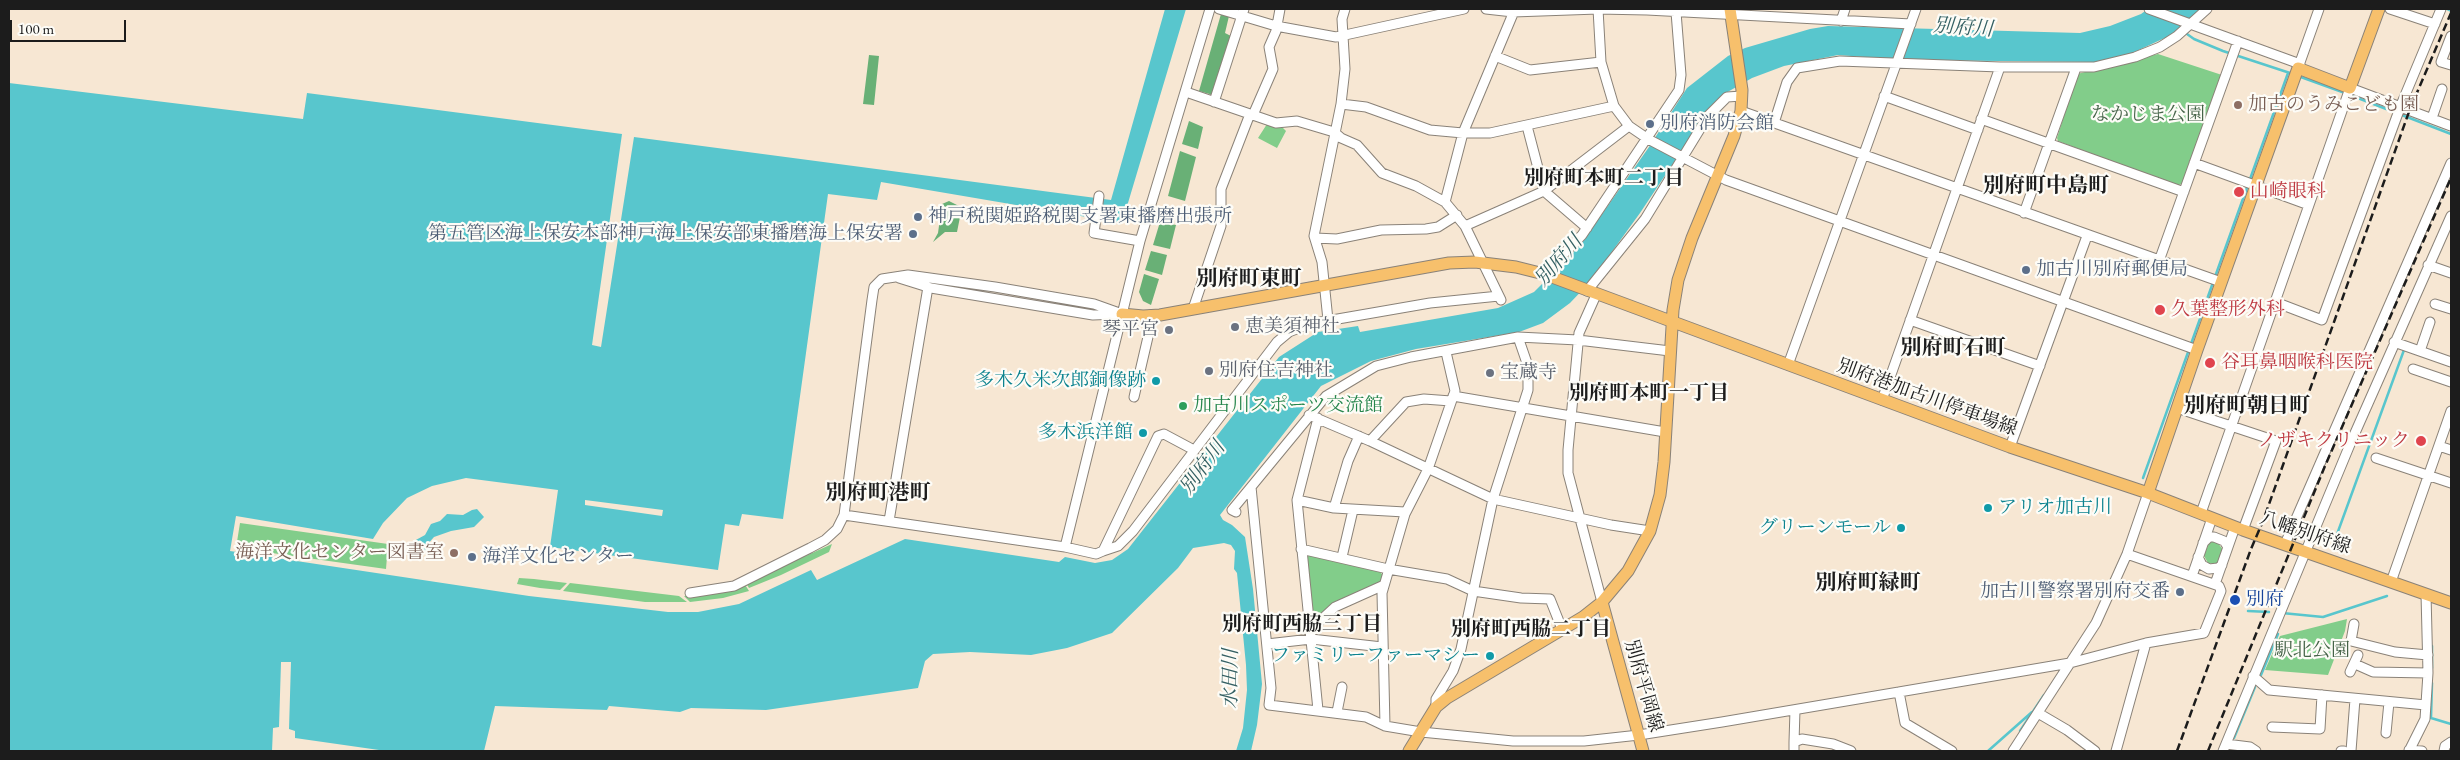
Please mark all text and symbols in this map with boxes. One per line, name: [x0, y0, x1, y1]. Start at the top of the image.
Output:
scale bar: [12, 10, 129, 42]
water label: 別府川: [1932, 14, 1994, 42]
text: 100 m: [18, 19, 54, 38]
place label: 加古のうみこども園: [2248, 94, 2419, 116]
marker: 加古のうみこども園: [2232, 99, 2244, 111]
park label: なかじま公園: [2091, 104, 2205, 126]
place label: 別府消防会館: [1660, 113, 1774, 135]
marker: 別府消防会館: [1644, 118, 1656, 130]
district label: 別府町本町二丁目: [1524, 167, 1684, 191]
district label: 別府町中島町: [1983, 173, 2109, 199]
place label: 山崎眼科: [2250, 181, 2326, 203]
marker: 山崎眼科: [2232, 185, 2246, 199]
place label: 神戸税関姫路税関支署東播磨出張所: [928, 206, 1232, 228]
marker: 神戸税関姫路税関支署東播磨出張所: [912, 211, 924, 223]
place label: 第五管区海上保安本部神戸海上保安部東播磨海上保安署: [428, 223, 903, 245]
marker: 第五管区海上保安本部神戸海上保安部東播磨海上保安署: [907, 228, 919, 240]
water label: 別府川: [1530, 230, 1588, 292]
place label: 加古川別府郵便局: [2036, 259, 2188, 281]
marker: 加古川別府郵便局: [2020, 264, 2032, 276]
district label: 別府町東町: [1197, 266, 1301, 292]
place label: 久葉整形外科: [2171, 299, 2285, 321]
marker: 久葉整形外科: [2153, 303, 2167, 317]
place label: 恵美須神社: [1245, 316, 1340, 338]
place label: 琴平宮: [1102, 319, 1159, 341]
marker: 恵美須神社: [1229, 321, 1241, 333]
marker: 琴平宮: [1163, 324, 1175, 336]
district label: 別府町石町: [1901, 335, 2005, 361]
place label: 谷耳鼻咽喉科医院: [2221, 352, 2373, 374]
street label: 別府港加古川停車場線: [1834, 355, 2020, 441]
marker: 谷耳鼻咽喉科医院: [2203, 356, 2217, 370]
place label: 別府住吉神社: [1219, 360, 1333, 382]
place label: 宝蔵寺: [1500, 362, 1557, 384]
marker: 別府住吉神社: [1203, 365, 1215, 377]
marker: 宝蔵寺: [1484, 367, 1496, 379]
place label: 多木久米次郎銅像跡: [975, 370, 1146, 392]
marker: 多木久米次郎銅像跡: [1150, 375, 1162, 387]
district label: 別府町本町一丁目: [1569, 382, 1729, 406]
district label: 別府町朝日町: [2184, 393, 2310, 419]
place label: 加古川スポーツ交流館: [1193, 395, 1383, 417]
marker: 加古川スポーツ交流館: [1177, 400, 1189, 412]
place label: 多木浜洋館: [1038, 422, 1133, 444]
marker: 多木浜洋館: [1137, 427, 1149, 439]
place label: ノザキクリニック: [2258, 430, 2410, 452]
marker: ノザキクリニック: [2414, 434, 2428, 448]
water label: 別府川: [1175, 437, 1231, 499]
district label: 別府町港町: [826, 480, 930, 506]
place label: アリオ加古川: [1998, 497, 2112, 519]
marker: アリオ加古川: [1982, 502, 1994, 514]
street label: 八幡別府線: [2256, 507, 2354, 559]
place label: グリーンモール: [1759, 517, 1891, 539]
marker: グリーンモール: [1895, 522, 1907, 534]
place label: 海洋文化センター図書室: [235, 542, 444, 564]
place label: 海洋文化センター: [482, 546, 634, 568]
marker: 海洋文化センター図書室: [448, 547, 460, 559]
marker: 海洋文化センター: [466, 551, 478, 563]
district label: 別府町緑町: [1816, 570, 1920, 596]
place label: 加古川警察署別府交番: [1980, 581, 2170, 603]
marker: 加古川警察署別府交番: [2174, 586, 2186, 598]
place label: 別府: [2246, 589, 2284, 611]
marker: 別府: [2228, 593, 2242, 607]
district label: 別府町西脇三丁目: [1222, 613, 1382, 637]
district label: 別府町西脇二丁目: [1451, 618, 1611, 642]
street label: 別府平岡線: [1619, 637, 1667, 735]
park label: 駅北公園: [2274, 640, 2350, 662]
place label: ファミリーファーマシー: [1271, 645, 1480, 667]
water label: 水田川: [1218, 649, 1244, 709]
marker: ファミリーファーマシー: [1484, 650, 1496, 662]

